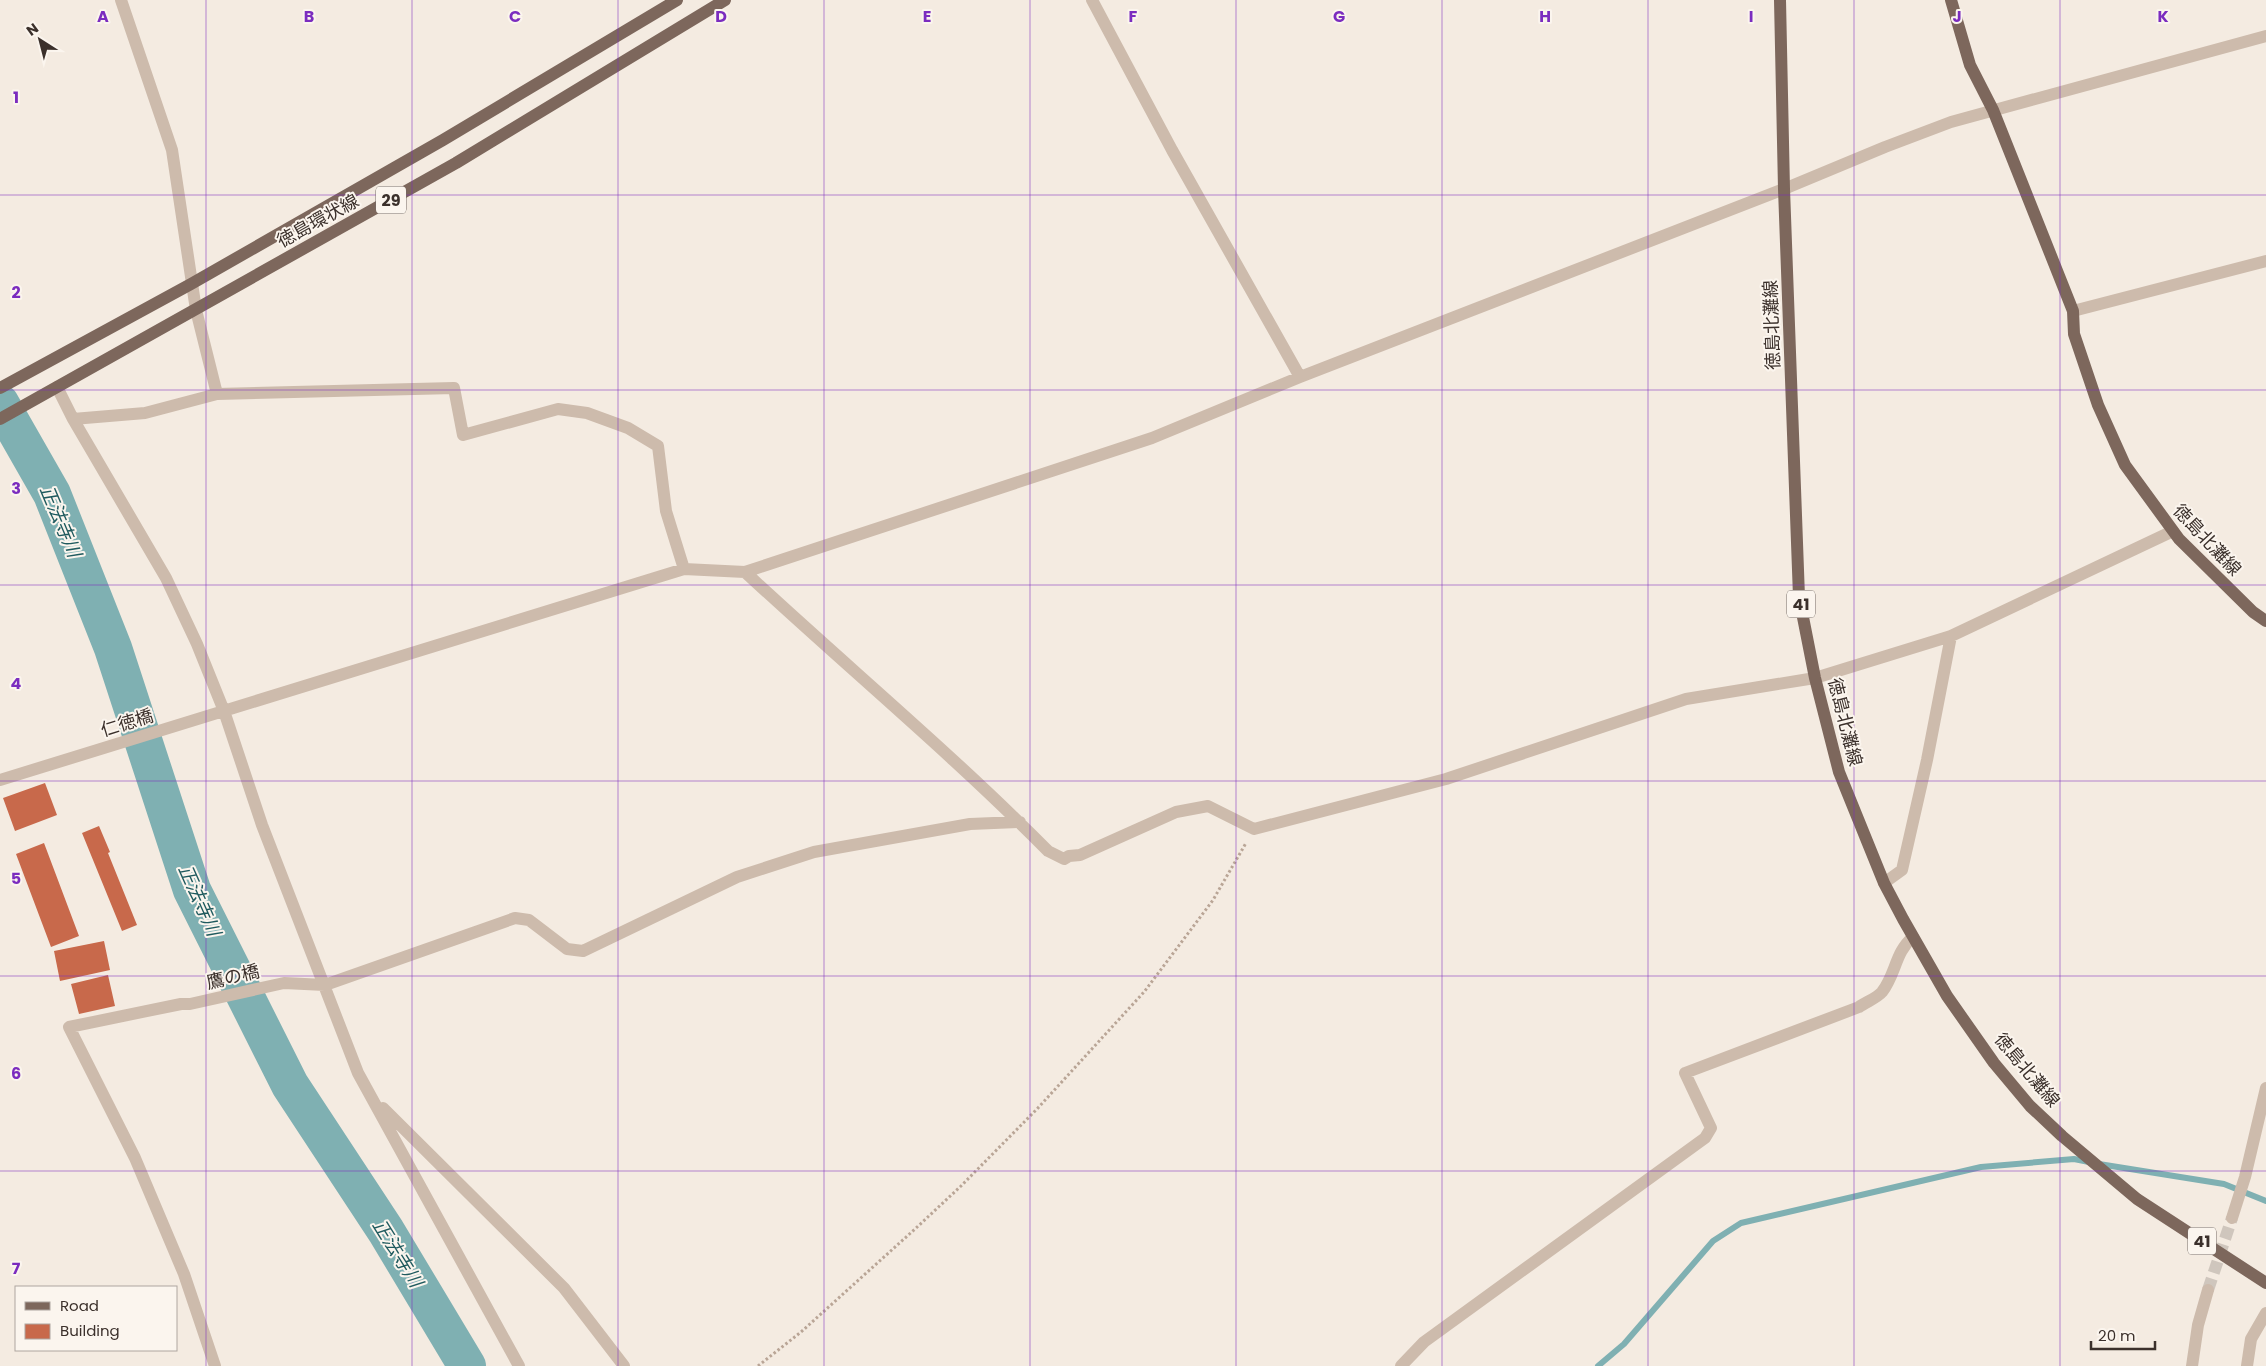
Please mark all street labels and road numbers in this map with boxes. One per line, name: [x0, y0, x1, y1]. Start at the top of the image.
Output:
road number: 29: [376, 186, 406, 214]
street label: 徳島環状線: [272, 188, 363, 253]
street label: 徳島北灘線: [1757, 280, 1786, 370]
street label: 徳島北灘線: [2168, 498, 2247, 581]
road number: 41: [1787, 590, 1815, 618]
street label: 徳島北灘線: [1822, 675, 1869, 769]
street label: 仁徳橋: [97, 703, 156, 742]
street label: 鷹の橋: [204, 958, 262, 995]
street label: 徳島北灘線: [1989, 1027, 2066, 1112]
road number: 41: [2188, 1228, 2216, 1254]

